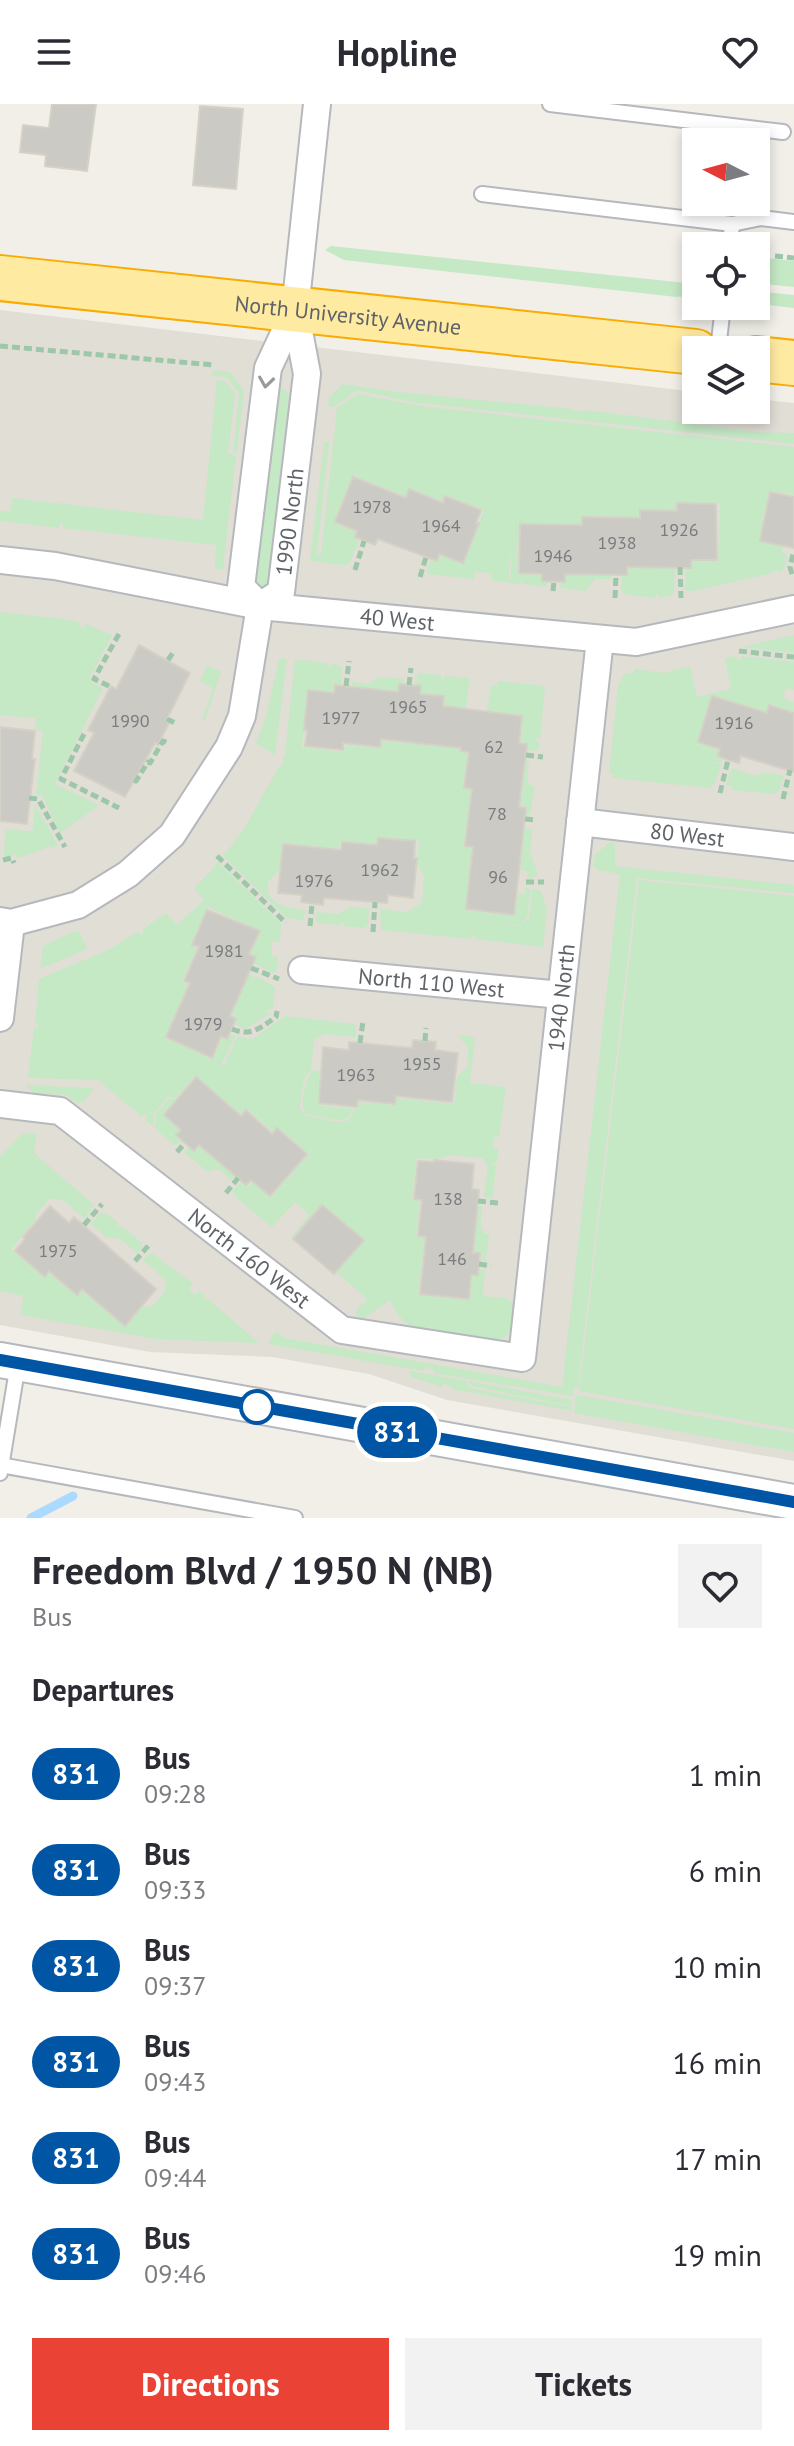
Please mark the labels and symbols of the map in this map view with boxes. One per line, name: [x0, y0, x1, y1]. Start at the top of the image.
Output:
north arrow: [682, 128, 770, 216]
street label: North University Avenue: [233, 289, 463, 341]
one-way arrow: [258, 375, 275, 389]
street label: 1990 North: [269, 466, 310, 577]
house number: 1978: [352, 495, 392, 518]
house number: 1964: [421, 514, 461, 537]
house number: 1926: [659, 518, 699, 541]
house number: 1938: [597, 531, 637, 554]
house number: 1946: [533, 544, 573, 567]
street label: 40 West: [359, 602, 436, 637]
house number: 1965: [388, 695, 428, 718]
house number: 1977: [321, 706, 361, 729]
house number: 1990: [110, 709, 150, 732]
house number: 1916: [714, 711, 754, 734]
house number: 62: [484, 735, 504, 758]
house number: 78: [487, 802, 507, 825]
street label: 80 West: [649, 816, 727, 853]
house number: 1962: [360, 858, 400, 881]
house number: 96: [488, 865, 508, 888]
house number: 1976: [294, 869, 334, 892]
house number: 1981: [204, 939, 244, 962]
street label: 1940 North: [541, 942, 581, 1053]
street label: North 110 West: [357, 962, 506, 1004]
house number: 1979: [183, 1012, 223, 1035]
house number: 1955: [402, 1052, 442, 1075]
house number: 1963: [336, 1063, 376, 1086]
house number: 138: [433, 1187, 463, 1210]
street label: North 160 West: [183, 1202, 316, 1314]
house number: 1975: [38, 1239, 78, 1262]
house number: 146: [437, 1247, 467, 1270]
unlabelled marker: [240, 1390, 274, 1424]
line badge: 831: [351, 1406, 443, 1458]

